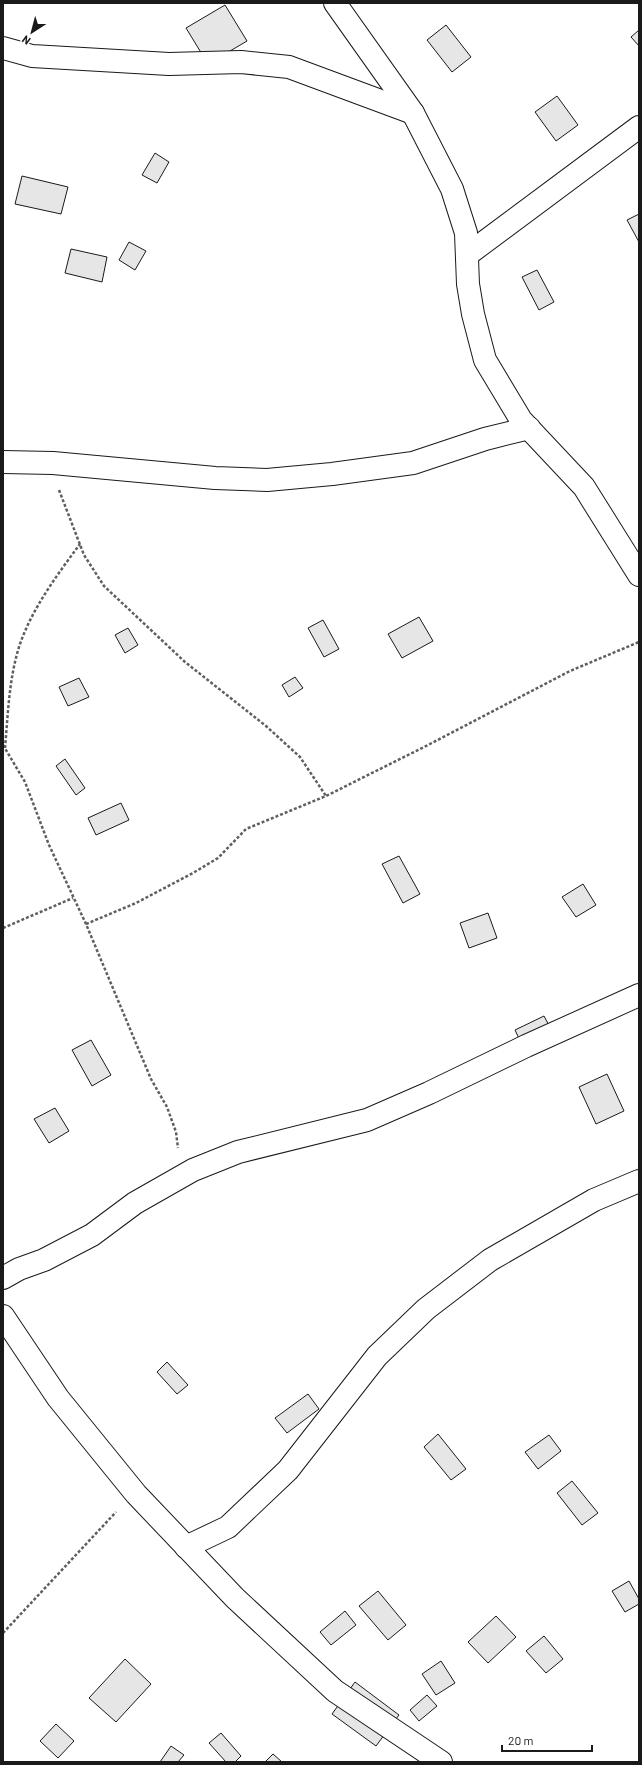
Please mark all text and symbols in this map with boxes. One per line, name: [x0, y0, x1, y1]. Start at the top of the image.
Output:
north arrow: [12, 12, 52, 52]
text: N: [19, 33, 33, 48]
scale bar: [502, 1727, 592, 1753]
text: 20 m: [508, 1733, 534, 1747]

